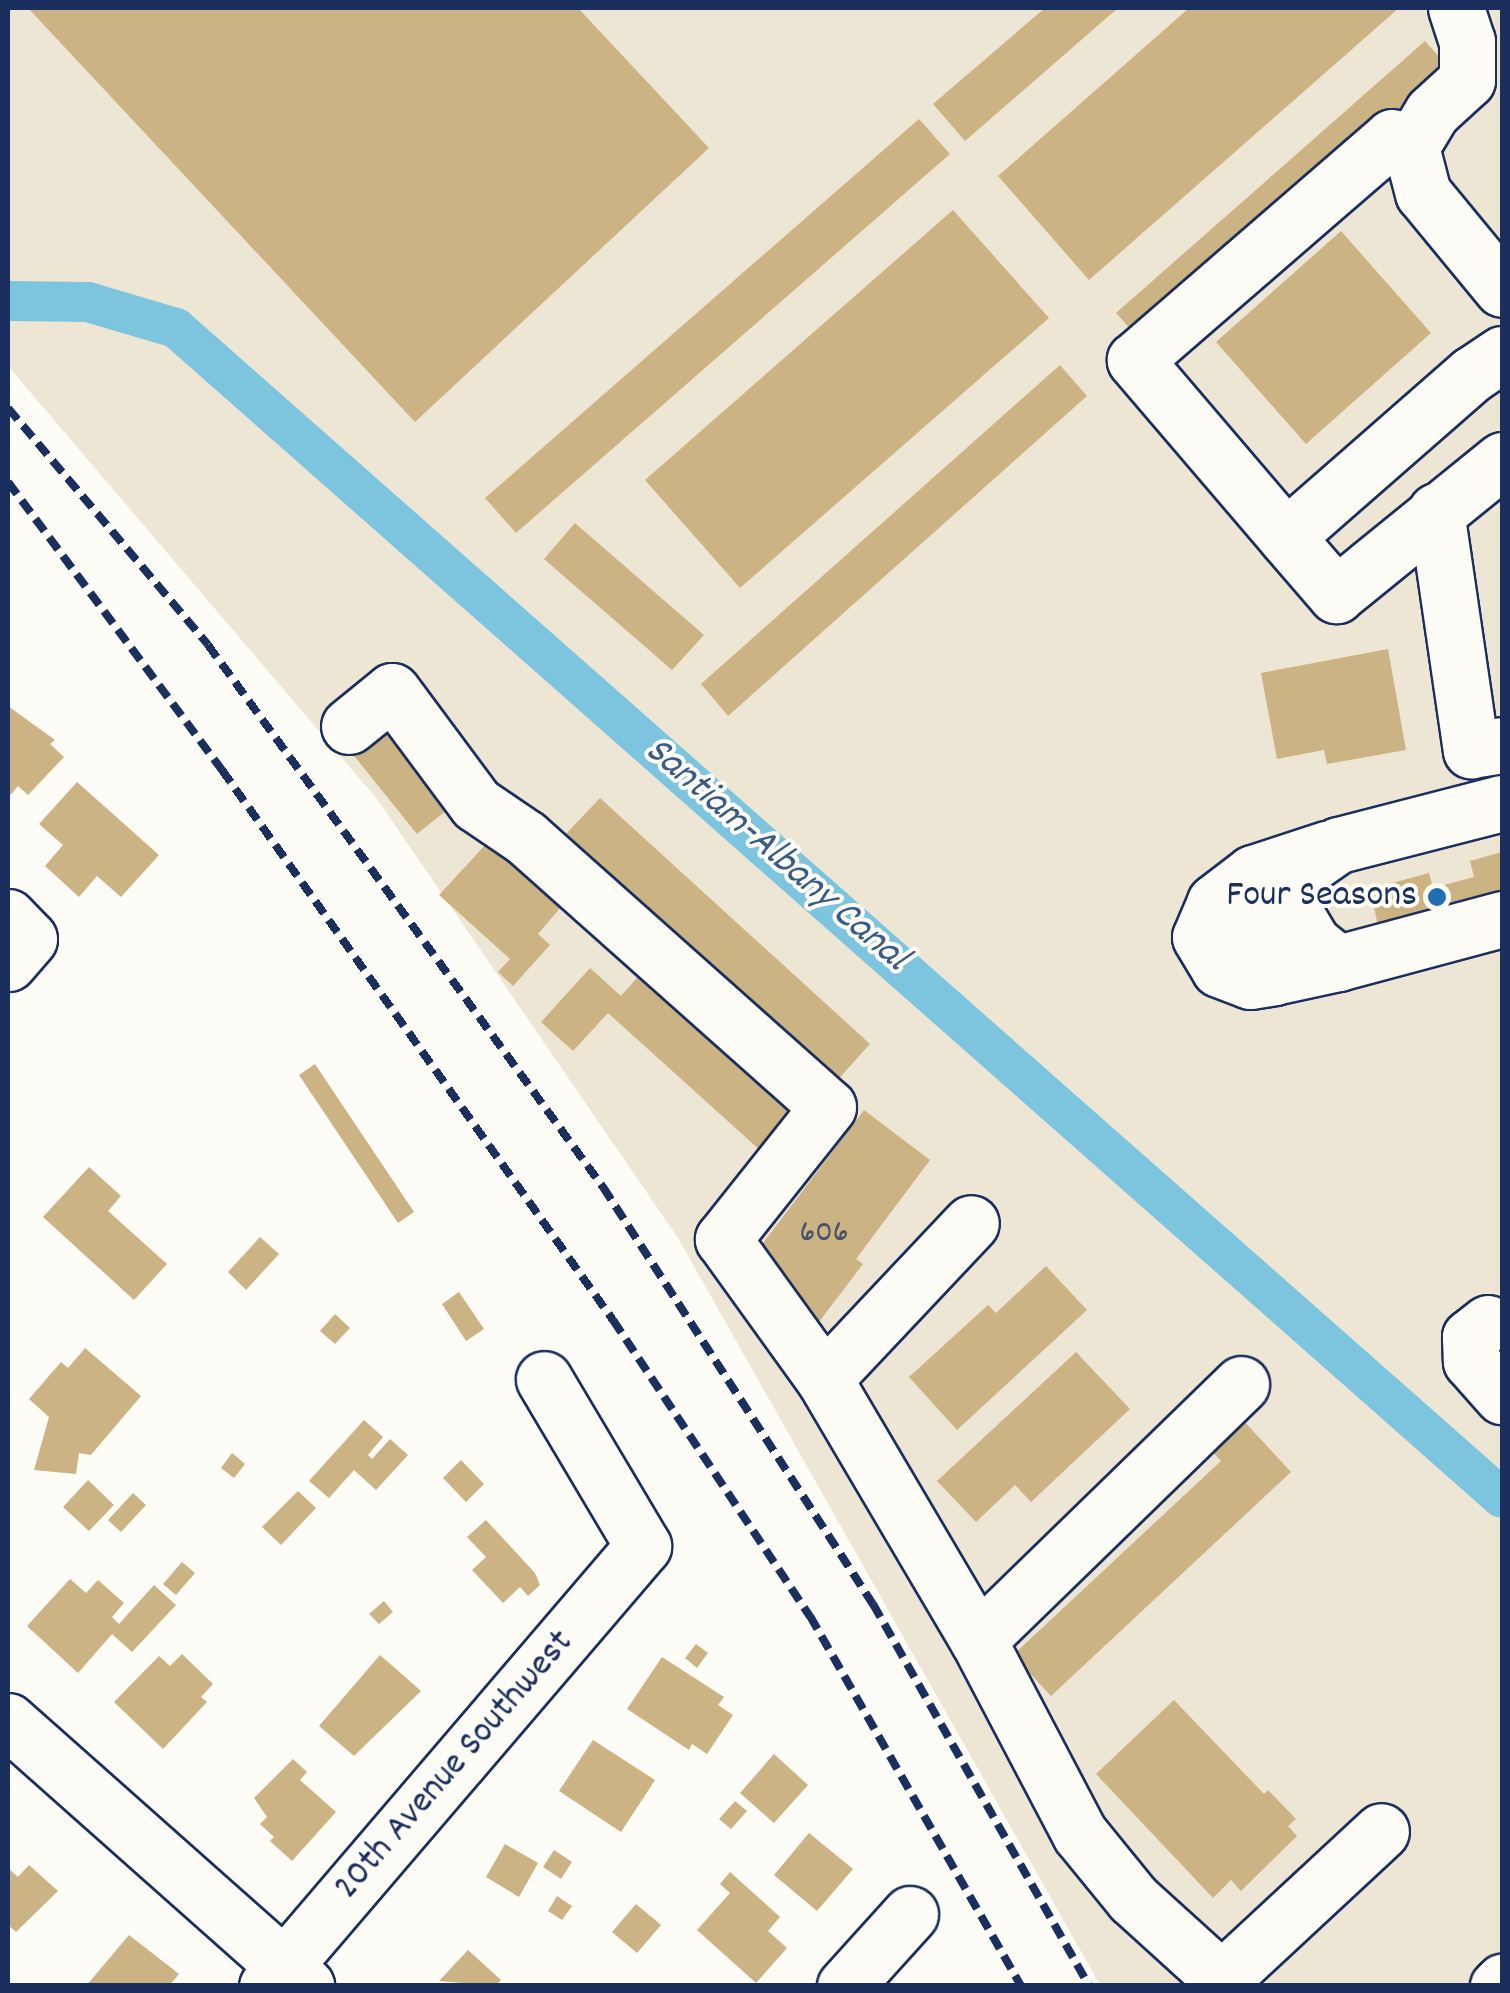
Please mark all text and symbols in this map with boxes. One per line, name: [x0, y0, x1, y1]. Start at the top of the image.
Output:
water label: Santiam-Albany Canal: [633, 729, 917, 983]
place label: Four Seasons: [1226, 874, 1417, 920]
marker: Four Seasons: [1426, 886, 1448, 908]
house number: 606: [800, 1215, 848, 1253]
street label: 20th Avenue Southwest: [325, 1622, 585, 1910]

